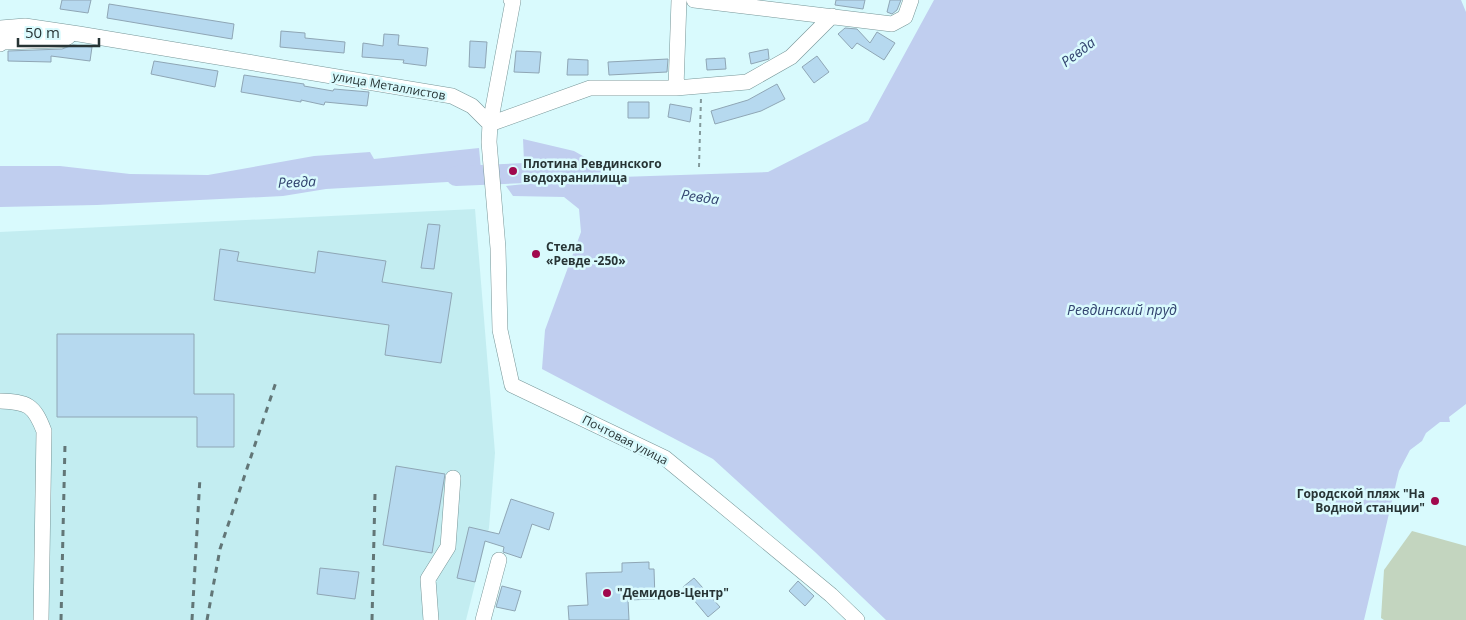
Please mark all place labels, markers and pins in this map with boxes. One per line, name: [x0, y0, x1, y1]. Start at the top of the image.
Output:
place label: Плотина Ревдинского водохранилища: [523, 155, 662, 186]
marker: Плотина Ревдинского водохранилища: [507, 165, 519, 177]
place label: Стела «Ревде -250»: [546, 238, 626, 269]
marker: Стела «Ревде -250»: [530, 248, 542, 260]
place label: Городской пляж "На Водной станции": [1297, 485, 1425, 516]
marker: Городской пляж "На Водной станции": [1429, 495, 1441, 507]
place label: "Демидов-Центр": [617, 584, 729, 601]
marker: "Демидов-Центр": [601, 587, 613, 599]

